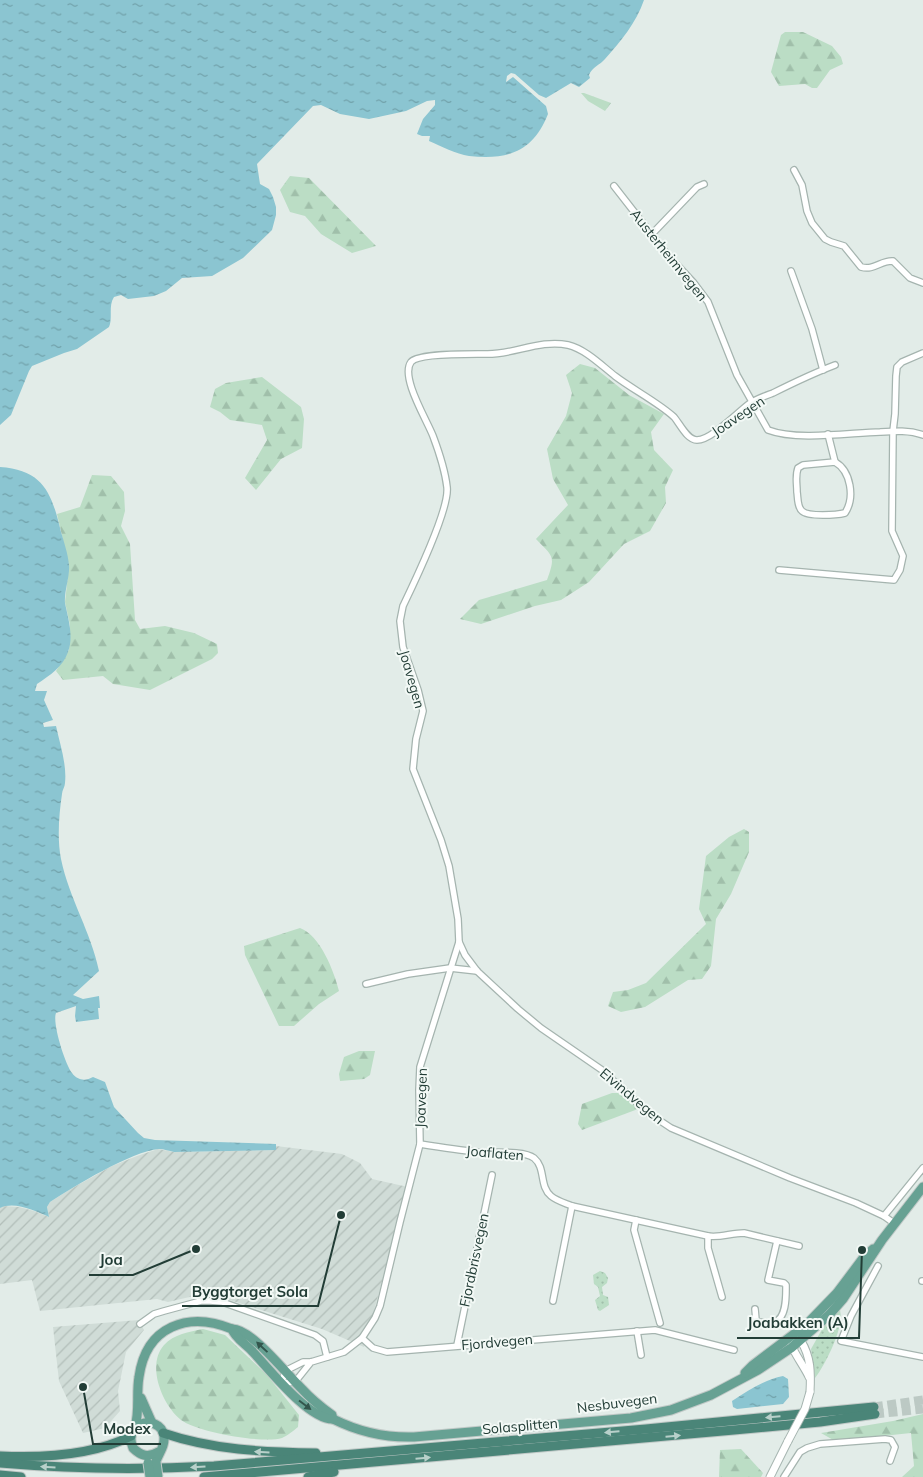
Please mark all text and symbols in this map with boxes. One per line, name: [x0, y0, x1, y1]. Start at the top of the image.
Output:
street label: Austerheimvegen: [626, 205, 712, 305]
street label: Joavegen: [708, 392, 768, 440]
street label: Joavegen: [395, 648, 429, 710]
street label: Eivindvegen: [596, 1064, 668, 1128]
street label: Joavegen: [411, 1068, 431, 1128]
street label: Joaflaten: [465, 1142, 525, 1164]
street label: Fjordbrisvegen: [455, 1211, 493, 1309]
callout: Joa: [89, 1245, 133, 1275]
text: Joa: [99, 1250, 123, 1269]
callout: Byggtorget Sola: [182, 1276, 318, 1306]
text: Byggtorget Sola: [192, 1282, 308, 1301]
callout: Joabakken (A): [737, 1308, 859, 1338]
text: Joabakken (A): [747, 1313, 849, 1332]
street label: Fjordvegen: [460, 1330, 534, 1354]
one-way arrow: [256, 1341, 268, 1353]
street label: Nesbuvegen: [576, 1389, 658, 1417]
one-way arrow: [298, 1400, 312, 1410]
callout: Modex: [93, 1414, 161, 1444]
street label: Solasplitten: [481, 1414, 559, 1438]
one-way arrow: [765, 1414, 781, 1422]
text: Modex: [103, 1419, 152, 1438]
one-way arrow: [603, 1429, 619, 1437]
one-way arrow: [666, 1432, 682, 1440]
one-way arrow: [254, 1447, 270, 1455]
one-way arrow: [416, 1454, 432, 1462]
one-way arrow: [40, 1462, 56, 1470]
one-way arrow: [189, 1463, 205, 1471]

